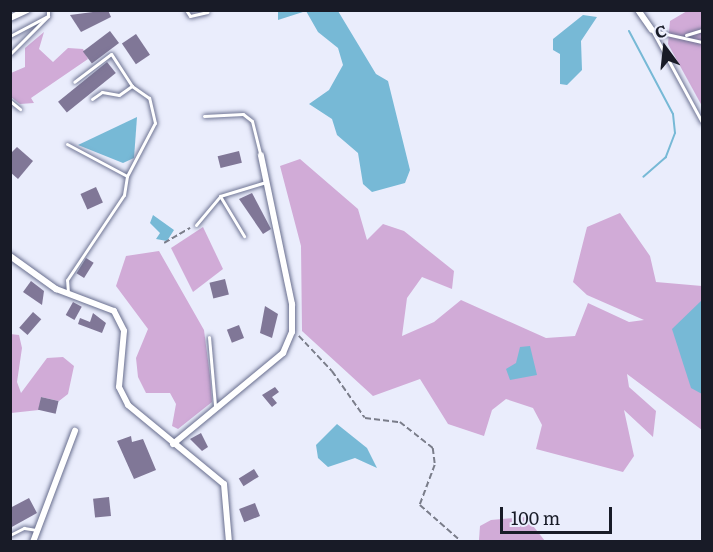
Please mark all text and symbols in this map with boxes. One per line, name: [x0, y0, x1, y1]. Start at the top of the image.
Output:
north arrow: [635, 18, 695, 78]
text: С: [652, 18, 669, 44]
scale bar: [503, 495, 616, 533]
text: 100 m: [511, 504, 560, 531]

